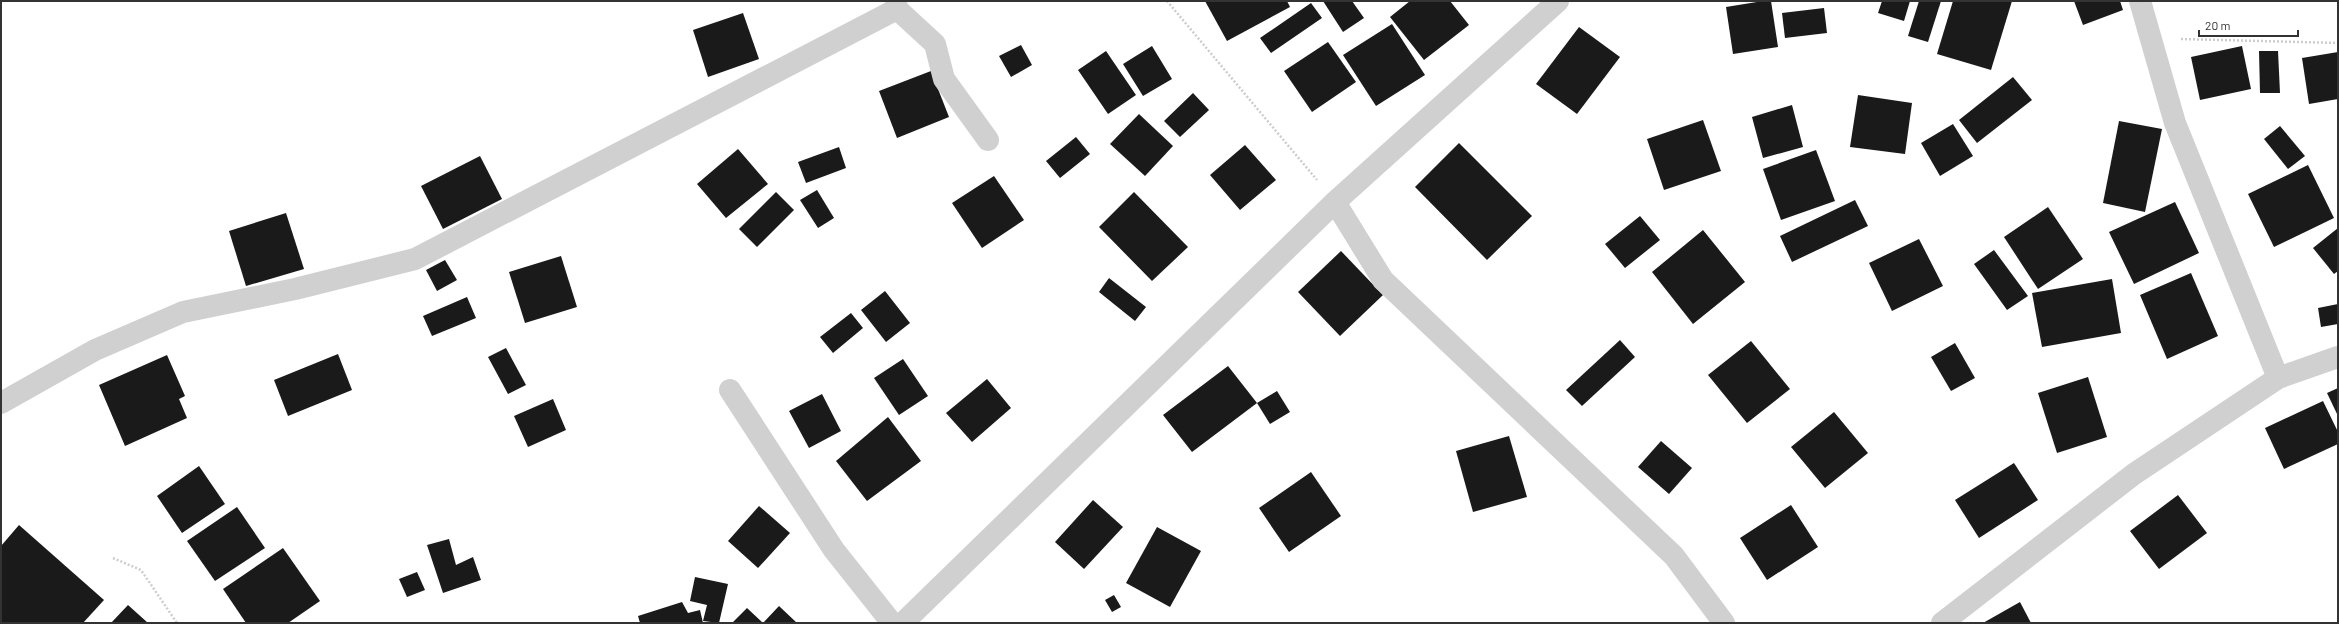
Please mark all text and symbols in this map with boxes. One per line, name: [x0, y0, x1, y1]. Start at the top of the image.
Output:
scale bar: [2199, 12, 2298, 38]
text: 20 m: [2205, 18, 2231, 32]

